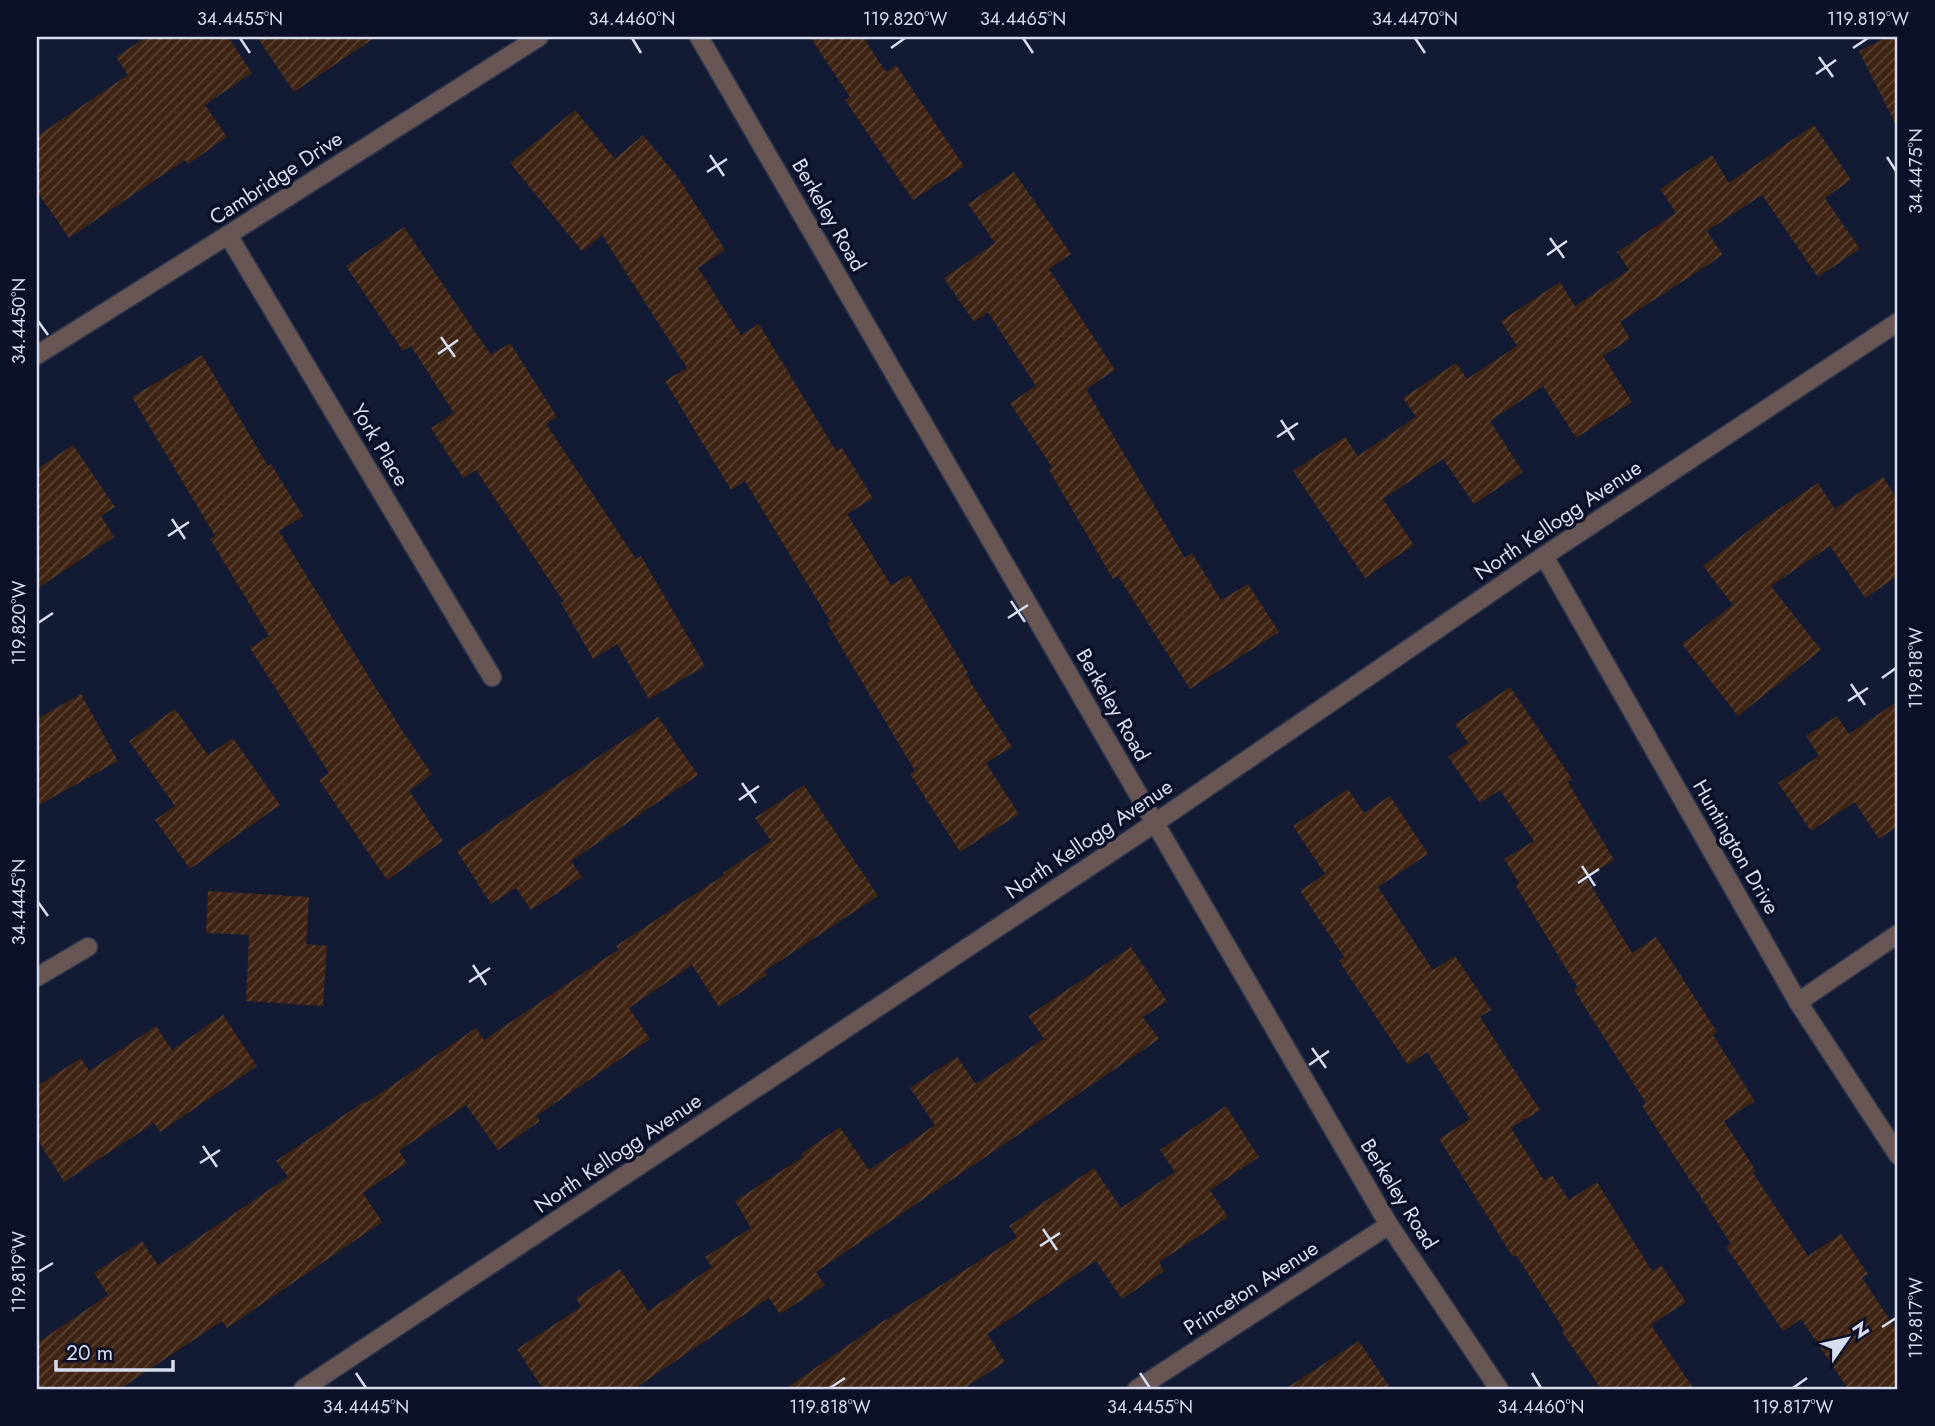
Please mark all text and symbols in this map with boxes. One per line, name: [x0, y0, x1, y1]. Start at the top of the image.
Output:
text: 34.4455°N: [197, 6, 283, 32]
text: 34.4460°N: [589, 6, 675, 32]
text: 119.820°W: [863, 6, 947, 32]
text: 34.4465°N: [980, 6, 1066, 32]
text: 34.4470°N: [1372, 6, 1458, 32]
text: 119.819°W: [1827, 6, 1909, 32]
street label: Cambridge Drive: [204, 124, 349, 232]
text: 34.4475°N: [1903, 128, 1929, 214]
street label: Berkeley Road: [785, 153, 873, 277]
text: 34.4450°N: [6, 278, 32, 364]
street label: York Place: [344, 398, 416, 492]
street label: North Kellogg Avenue: [1468, 453, 1648, 587]
text: 119.820°W: [6, 581, 32, 665]
text: 119.818°W: [1903, 627, 1929, 709]
street label: Berkeley Road: [1069, 643, 1157, 767]
street label: North Kellogg Avenue: [999, 772, 1179, 906]
street label: Huntington Drive: [1685, 774, 1787, 920]
text: 34.4445°N: [6, 859, 32, 945]
street label: North Kellogg Avenue: [528, 1086, 708, 1220]
street label: Berkeley Road: [1353, 1133, 1445, 1255]
text: 119.819°W: [6, 1231, 32, 1313]
street label: Princeton Avenue: [1178, 1233, 1324, 1343]
text: 119.817°W: [1903, 1277, 1929, 1358]
north arrow: [1812, 1304, 1882, 1374]
text: N: [1845, 1316, 1876, 1344]
scale bar: [56, 1328, 173, 1372]
text: 20 m: [66, 1338, 113, 1368]
text: 34.4445°N: [323, 1394, 409, 1420]
text: 119.818°W: [789, 1394, 871, 1420]
text: 34.4455°N: [1107, 1394, 1193, 1420]
text: 34.4460°N: [1498, 1394, 1584, 1420]
text: 119.817°W: [1753, 1394, 1834, 1420]

